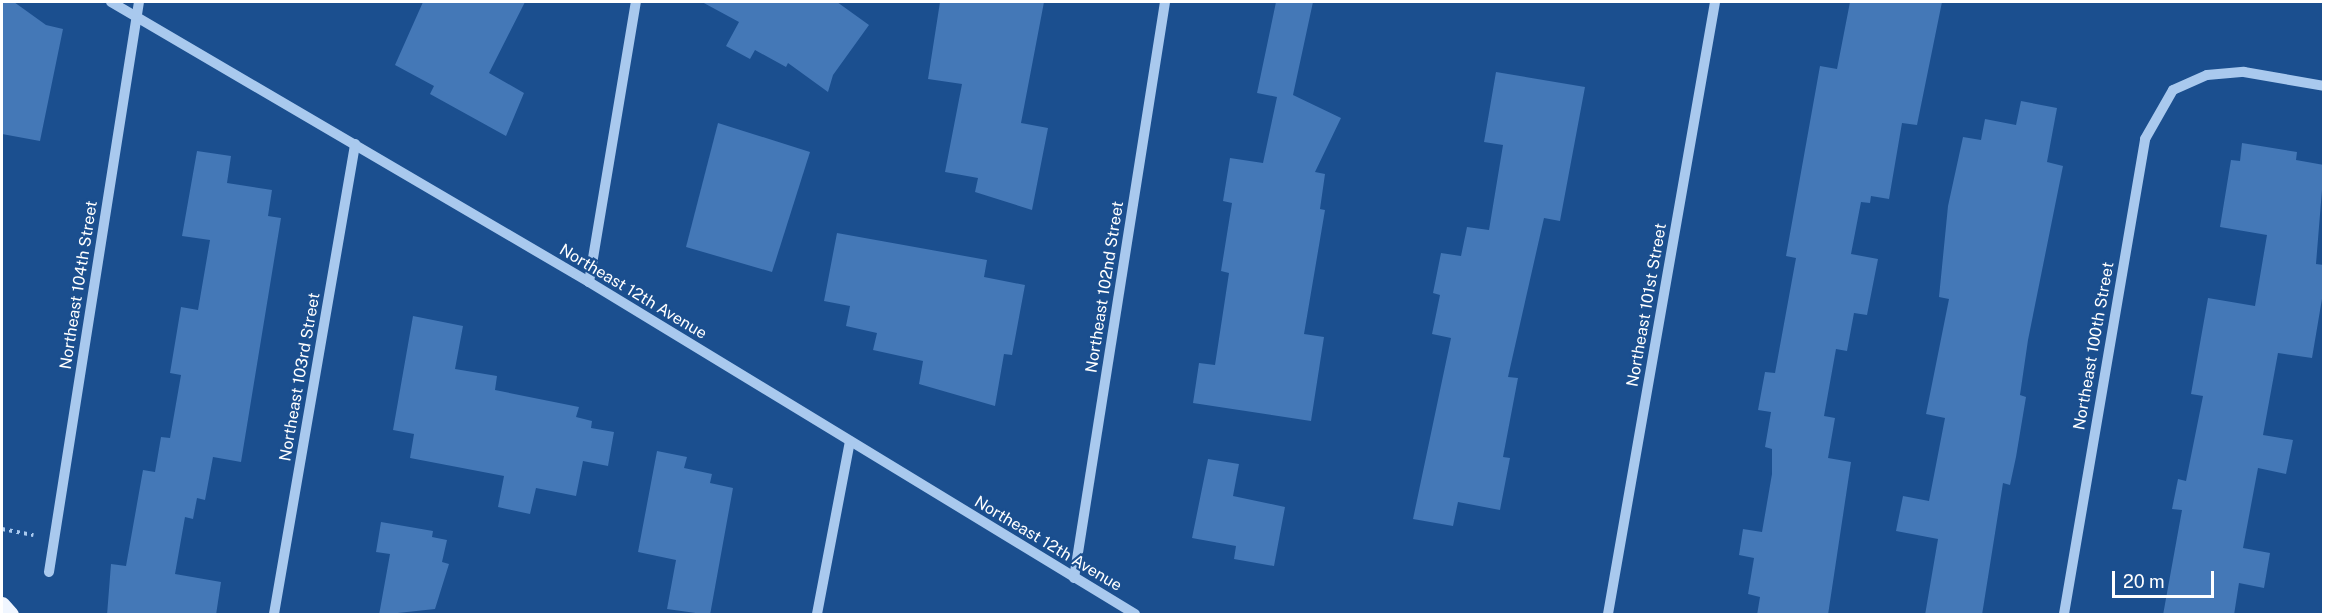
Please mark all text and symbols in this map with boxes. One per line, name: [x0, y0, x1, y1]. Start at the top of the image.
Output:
street label: Northeast 104th Street: [56, 199, 102, 371]
street label: Northeast 102nd Street: [1082, 200, 1128, 374]
street label: Northeast 101st Street: [1623, 222, 1671, 388]
street label: Northeast 12th Avenue: [556, 240, 710, 344]
street label: Northeast 100th Street: [2070, 260, 2118, 432]
street label: Northeast 103rd Street: [276, 291, 324, 463]
street label: Northeast 12th Avenue: [971, 492, 1125, 596]
scale bar: [2115, 559, 2217, 597]
text: 20 m: [2123, 571, 2165, 592]

